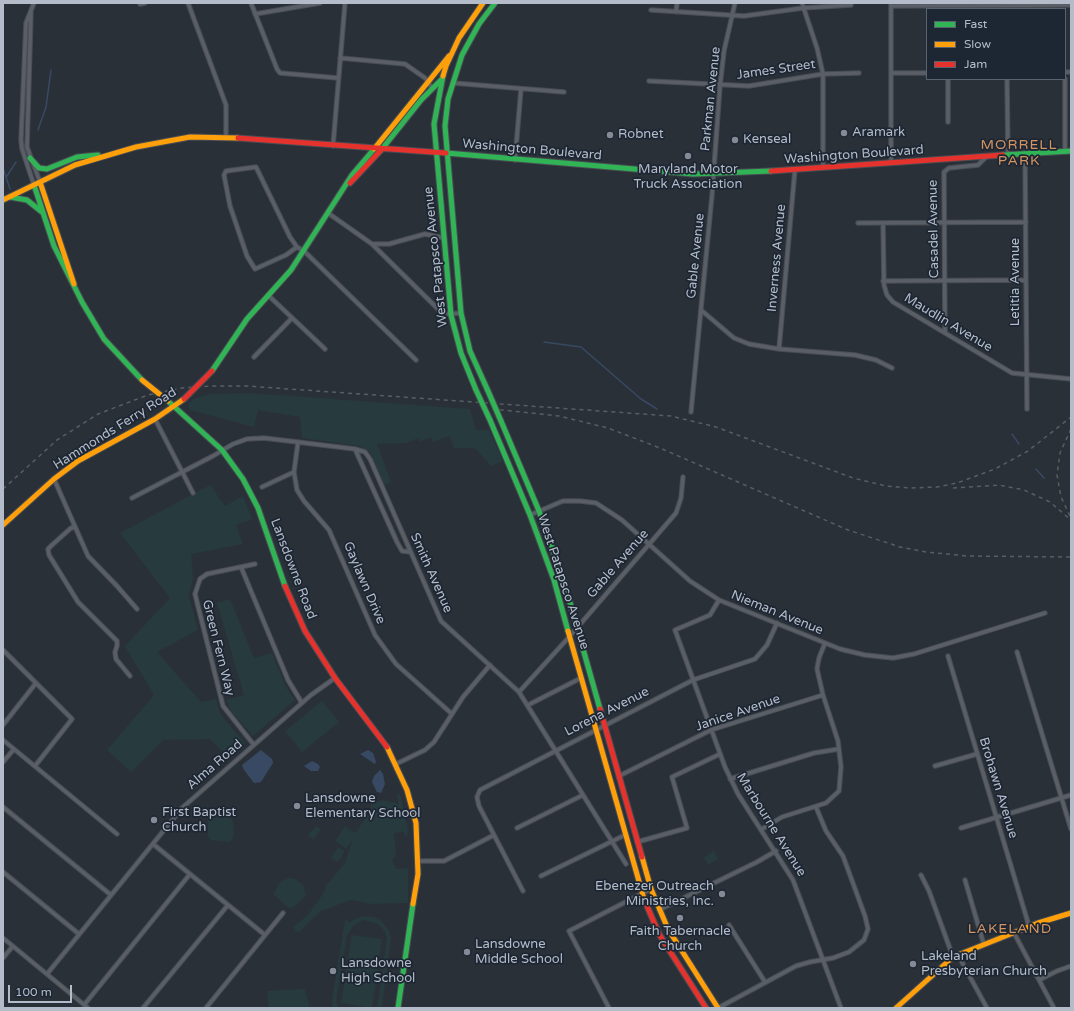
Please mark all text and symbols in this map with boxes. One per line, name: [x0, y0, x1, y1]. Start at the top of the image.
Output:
legend: [926, 8, 1066, 80]
text: Fast: [964, 17, 987, 31]
text: Slow: [964, 37, 991, 51]
street label: Parkman Avenue: [698, 46, 724, 152]
street label: James Street: [736, 57, 816, 83]
text: Jam: [964, 57, 987, 71]
place label: Aramark: [852, 125, 905, 141]
place label: Robnet: [618, 127, 664, 143]
marker: Aramark: [839, 128, 849, 138]
marker: Robnet: [605, 130, 615, 140]
place label: Kenseal: [743, 132, 791, 148]
marker: Kenseal: [730, 135, 740, 145]
street label: Washington Boulevard: [462, 136, 602, 164]
district label: MORRELL PARK: [981, 137, 1057, 170]
street label: Washington Boulevard: [784, 142, 924, 168]
marker: Maryland Motor Truck Association: [683, 151, 693, 161]
place label: Maryland Motor Truck Association: [634, 162, 742, 193]
street label: Casadel Avenue: [925, 180, 943, 278]
street label: West Patapsco Avenue: [421, 186, 451, 328]
street label: Inverness Avenue: [765, 203, 789, 313]
street label: Gable Avenue: [684, 212, 708, 300]
street label: Letitia Avenue: [1008, 238, 1024, 326]
street label: Maudlin Avenue: [901, 291, 995, 355]
street label: Hammonds Ferry Road: [51, 385, 179, 473]
street label: West Patapsco Avenue: [534, 512, 592, 652]
street label: Lansdowne Road: [267, 516, 319, 622]
street label: Gable Avenue: [584, 526, 652, 602]
street label: Smith Avenue: [406, 531, 456, 615]
street label: Gaylawn Drive: [340, 539, 388, 627]
street label: Nieman Avenue: [729, 587, 825, 639]
street label: Green Fern Way: [199, 598, 237, 698]
street label: Lorena Avenue: [562, 684, 652, 740]
street label: Janice Avenue: [694, 691, 782, 735]
street label: Brohawn Avenue: [975, 736, 1021, 840]
street label: Alma Road: [184, 737, 246, 793]
street label: Marbourne Avenue: [733, 770, 809, 880]
place label: Lansdowne Elementary School: [305, 791, 420, 822]
marker: Lansdowne Elementary School: [292, 801, 302, 811]
place label: First Baptist Church: [162, 805, 236, 836]
marker: First Baptist Church: [149, 815, 159, 825]
place label: Ebenezer Outreach Ministries, Inc.: [595, 879, 714, 910]
marker: Ebenezer Outreach Ministries, Inc.: [717, 889, 727, 899]
marker: Faith Tabernacle Church: [675, 913, 685, 923]
district label: LAKELAND: [968, 921, 1052, 937]
place label: Faith Tabernacle Church: [629, 924, 731, 955]
place label: Lansdowne Middle School: [475, 937, 563, 968]
marker: Lansdowne Middle School: [462, 947, 472, 957]
place label: Lakeland Presbyterian Church: [921, 949, 1047, 980]
place label: Lansdowne High School: [341, 956, 415, 987]
marker: Lakeland Presbyterian Church: [908, 959, 918, 969]
marker: Lansdowne High School: [328, 966, 338, 976]
scale bar: [10, 977, 74, 1003]
text: 100 m: [15, 985, 52, 999]

